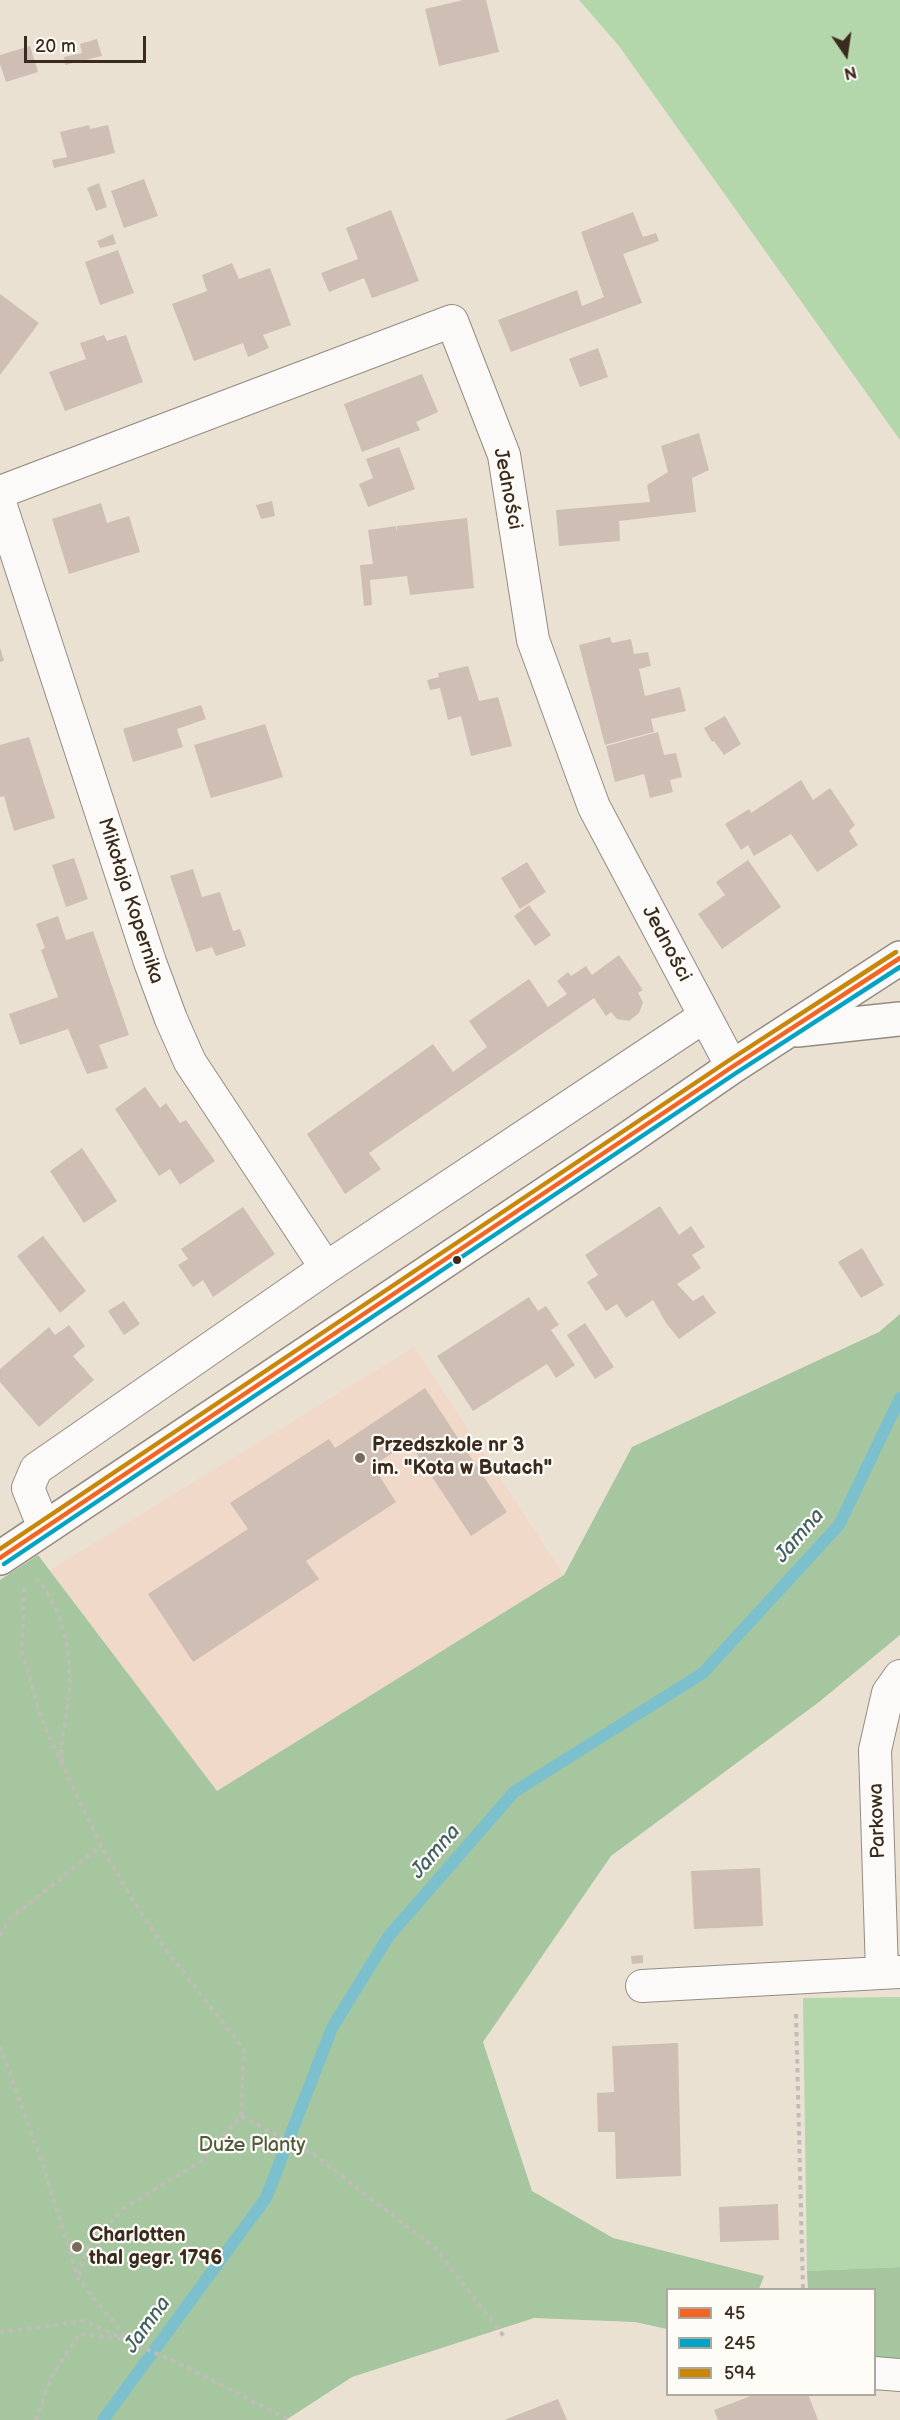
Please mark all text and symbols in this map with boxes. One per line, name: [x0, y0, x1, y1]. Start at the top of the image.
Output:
scale bar: [27, 24, 148, 62]
north arrow: [816, 24, 876, 84]
text: 20 m: [35, 36, 76, 57]
text: N: [842, 61, 858, 83]
street label: Jedności: [487, 446, 527, 532]
street label: Mikołaja Kopernika: [92, 815, 168, 987]
street label: Jedności: [636, 902, 696, 986]
unlabelled marker: [451, 1254, 463, 1266]
place label: Przedszkole nr 3 im. "Kota w Butach": [372, 1434, 552, 1481]
marker: Przedszkole nr 3 im. "Kota w Butach": [353, 1451, 367, 1465]
water label: Jamna: [770, 1504, 830, 1568]
street label: Parkowa: [865, 1783, 891, 1859]
water label: Jamna: [406, 1820, 466, 1884]
park label: Duże Planty: [199, 2134, 305, 2158]
place label: Charlotten thal gegr. 1796: [89, 2224, 222, 2271]
marker: Charlotten thal gegr. 1796: [70, 2240, 84, 2254]
legend: [666, 2288, 876, 2396]
water label: Jamna: [119, 2292, 177, 2358]
text: 45: [724, 2303, 745, 2324]
text: 245: [724, 2333, 756, 2354]
text: 594: [724, 2363, 756, 2384]

